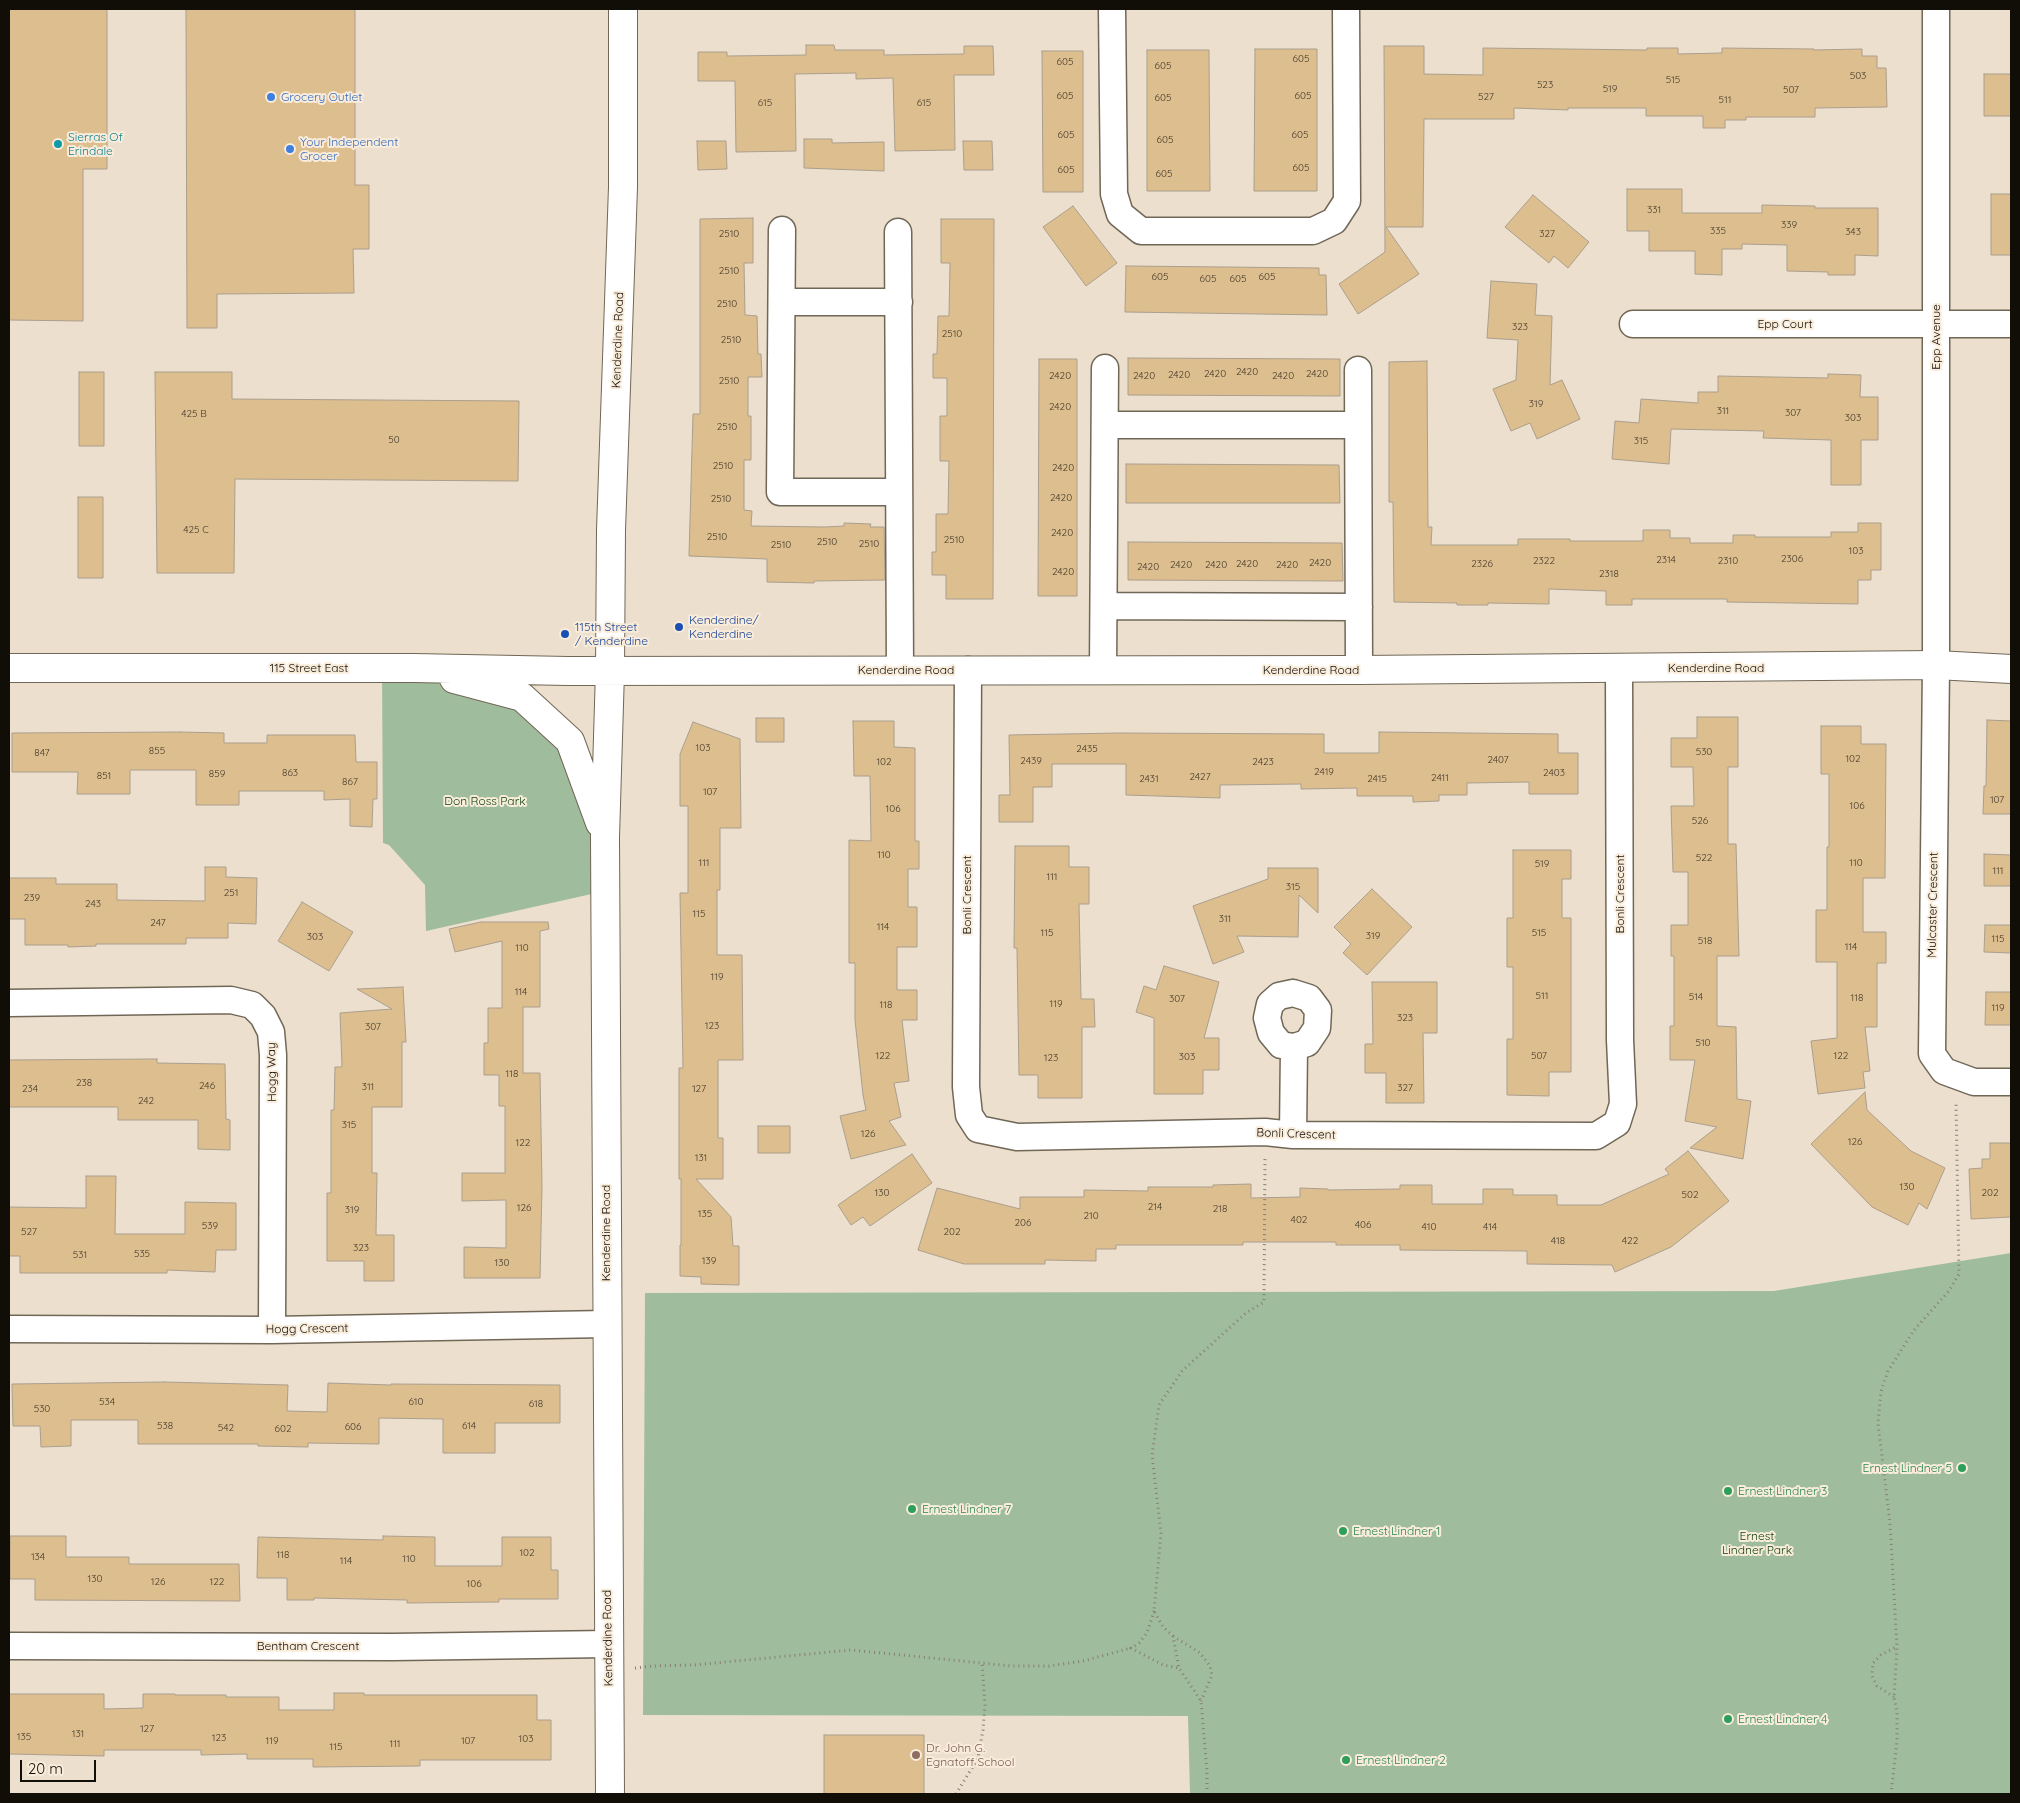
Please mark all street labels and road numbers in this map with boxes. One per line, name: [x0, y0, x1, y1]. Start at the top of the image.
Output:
street label: Kenderdine Road: [609, 291, 627, 389]
street label: Epp Avenue: [1929, 304, 1943, 370]
street label: Epp Court: [1757, 317, 1813, 331]
street label: 115 Street East: [270, 661, 348, 675]
street label: Kenderdine Road: [1668, 661, 1764, 675]
street label: Kenderdine Road: [858, 663, 954, 677]
street label: Kenderdine Road: [1263, 663, 1359, 677]
street label: Mulcaster Crescent: [1925, 852, 1941, 958]
street label: Bonli Crescent: [1613, 854, 1627, 934]
street label: Bonli Crescent: [960, 855, 974, 935]
street label: Hogg Way: [264, 1042, 280, 1102]
street label: Bonli Crescent: [1256, 1125, 1336, 1143]
street label: Kenderdine Road: [599, 1185, 613, 1281]
street label: Hogg Crescent: [266, 1321, 348, 1337]
street label: Kenderdine Road: [600, 1590, 616, 1686]
street label: Bentham Crescent: [257, 1639, 359, 1653]

